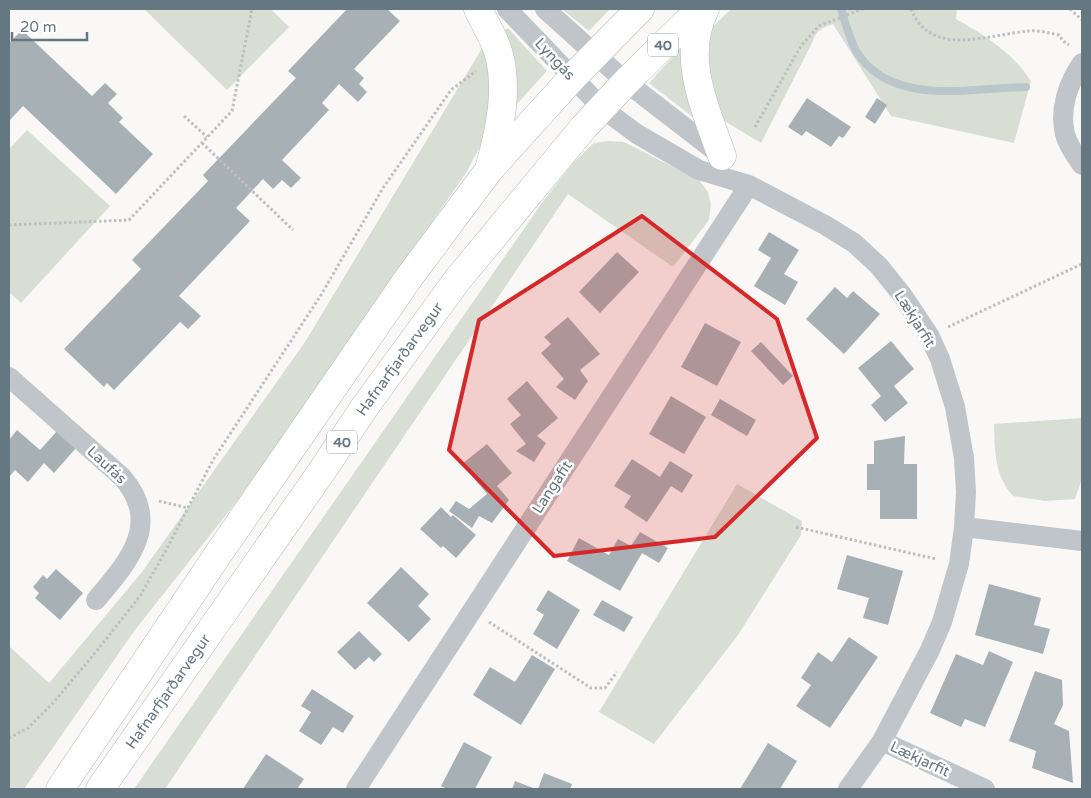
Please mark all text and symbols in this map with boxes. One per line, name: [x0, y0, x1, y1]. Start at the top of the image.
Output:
scale bar: [12, 10, 88, 42]
text: 20 m: [20, 18, 57, 36]
street label: Lyngás: [531, 34, 579, 84]
road number: 40: [648, 34, 678, 56]
street label: Lækjarfit: [890, 287, 940, 351]
street label: Hafnarfjarðarvegur: [352, 299, 447, 419]
road number: 40: [327, 431, 357, 454]
street label: Laufás: [84, 442, 130, 488]
street label: Langafit: [528, 457, 576, 517]
street label: Hafnarfjarðarvegur: [122, 630, 215, 752]
street label: Lækjarfit: [887, 737, 953, 781]

